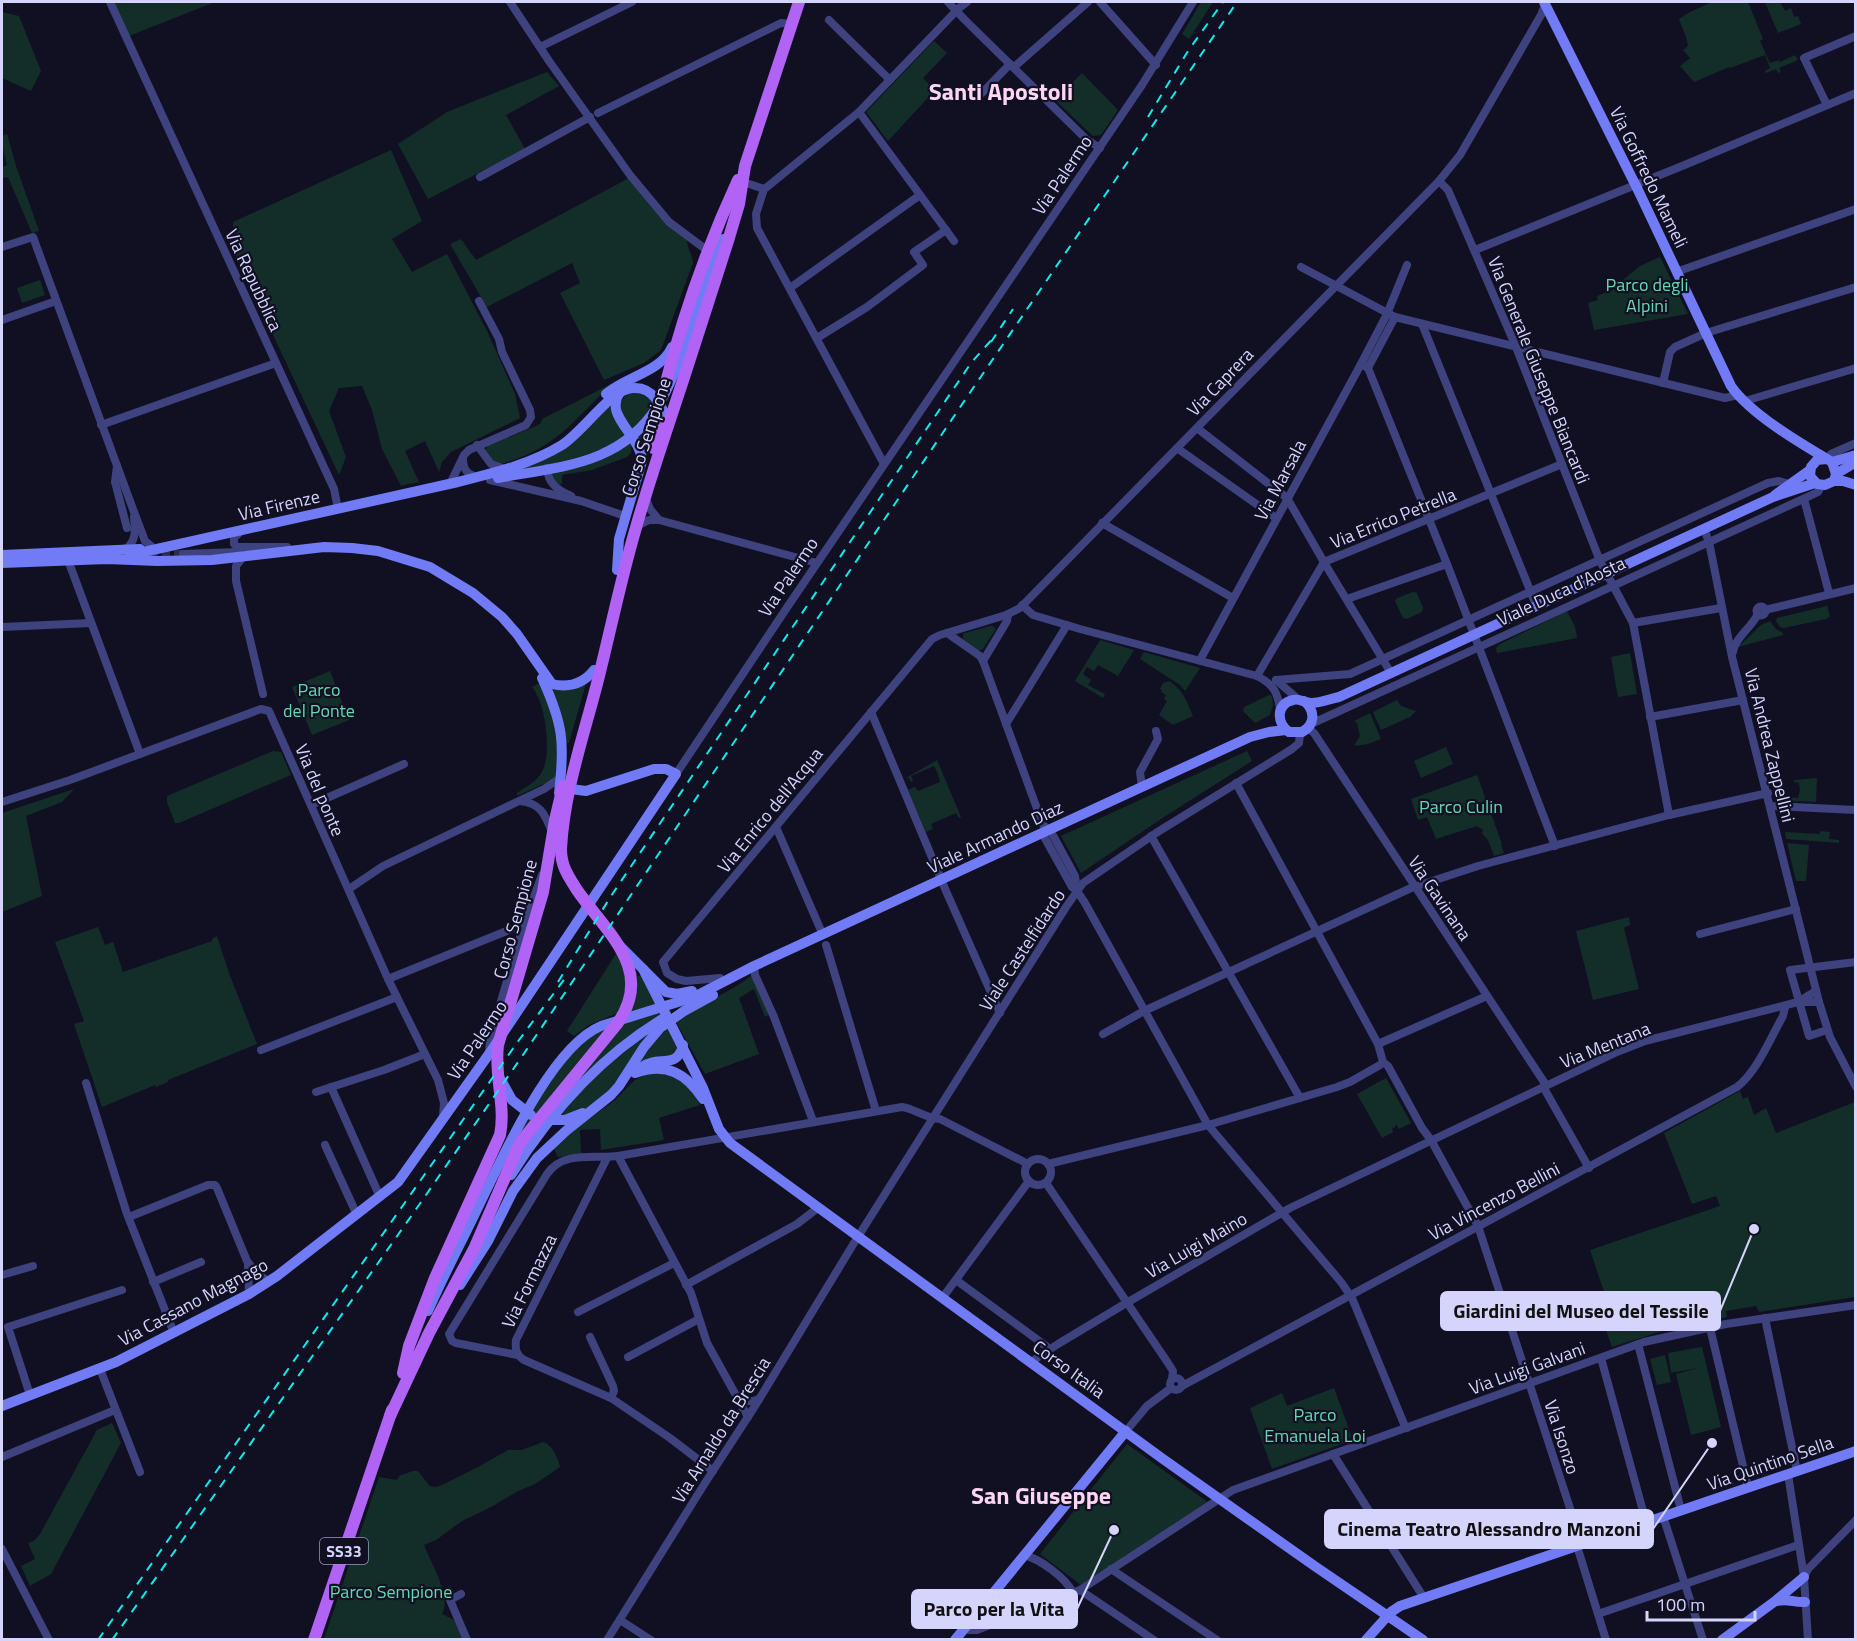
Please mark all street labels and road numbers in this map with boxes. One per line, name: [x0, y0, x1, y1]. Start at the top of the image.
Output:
street label: Via Goffredo Mameli: [1603, 102, 1695, 252]
street label: Via Palermo: [1025, 130, 1099, 220]
street label: Via Repubblica: [218, 224, 290, 336]
street label: Via Generale Giuseppe Biancardi: [1481, 252, 1597, 488]
street label: Via Caprera: [1180, 342, 1260, 422]
street label: Corso Sempione: [614, 374, 678, 500]
street label: Via Marsala: [1247, 435, 1313, 525]
street label: Via Errico Petrella: [1326, 480, 1460, 556]
street label: Via Firenze: [236, 483, 322, 527]
street label: Via Palermo: [751, 532, 825, 622]
street label: Viale Duca d'Aosta: [1492, 549, 1630, 633]
street label: Via Andrea Zappellini: [1738, 665, 1802, 825]
street label: Via del ponte: [288, 740, 352, 840]
street label: Via Enrico dell'Acqua: [711, 741, 829, 879]
street label: Viale Armando Diaz: [923, 794, 1067, 880]
street label: Via Gavinana: [1402, 850, 1478, 946]
street label: Corso Sempione: [486, 856, 544, 982]
street label: Viale Castelfidardo: [972, 884, 1072, 1016]
street label: Via Palermo: [440, 995, 514, 1085]
street label: Via Mentana: [1556, 1015, 1654, 1075]
street label: Via Vincenzo Bellini: [1423, 1155, 1565, 1247]
street label: Via Luigi Maino: [1140, 1205, 1252, 1285]
street label: Via Formazza: [495, 1229, 563, 1333]
street label: Via Cassano Magnago: [113, 1251, 273, 1353]
street label: Corso Italia: [1027, 1333, 1111, 1405]
street label: Via Luigi Galvani: [1465, 1334, 1589, 1402]
street label: Via Arnaldo da Brescia: [665, 1352, 777, 1508]
street label: Via Isonzo: [1537, 1396, 1587, 1478]
street label: Via Quintino Sella: [1703, 1429, 1837, 1497]
road number: SS33: [320, 1538, 368, 1564]

